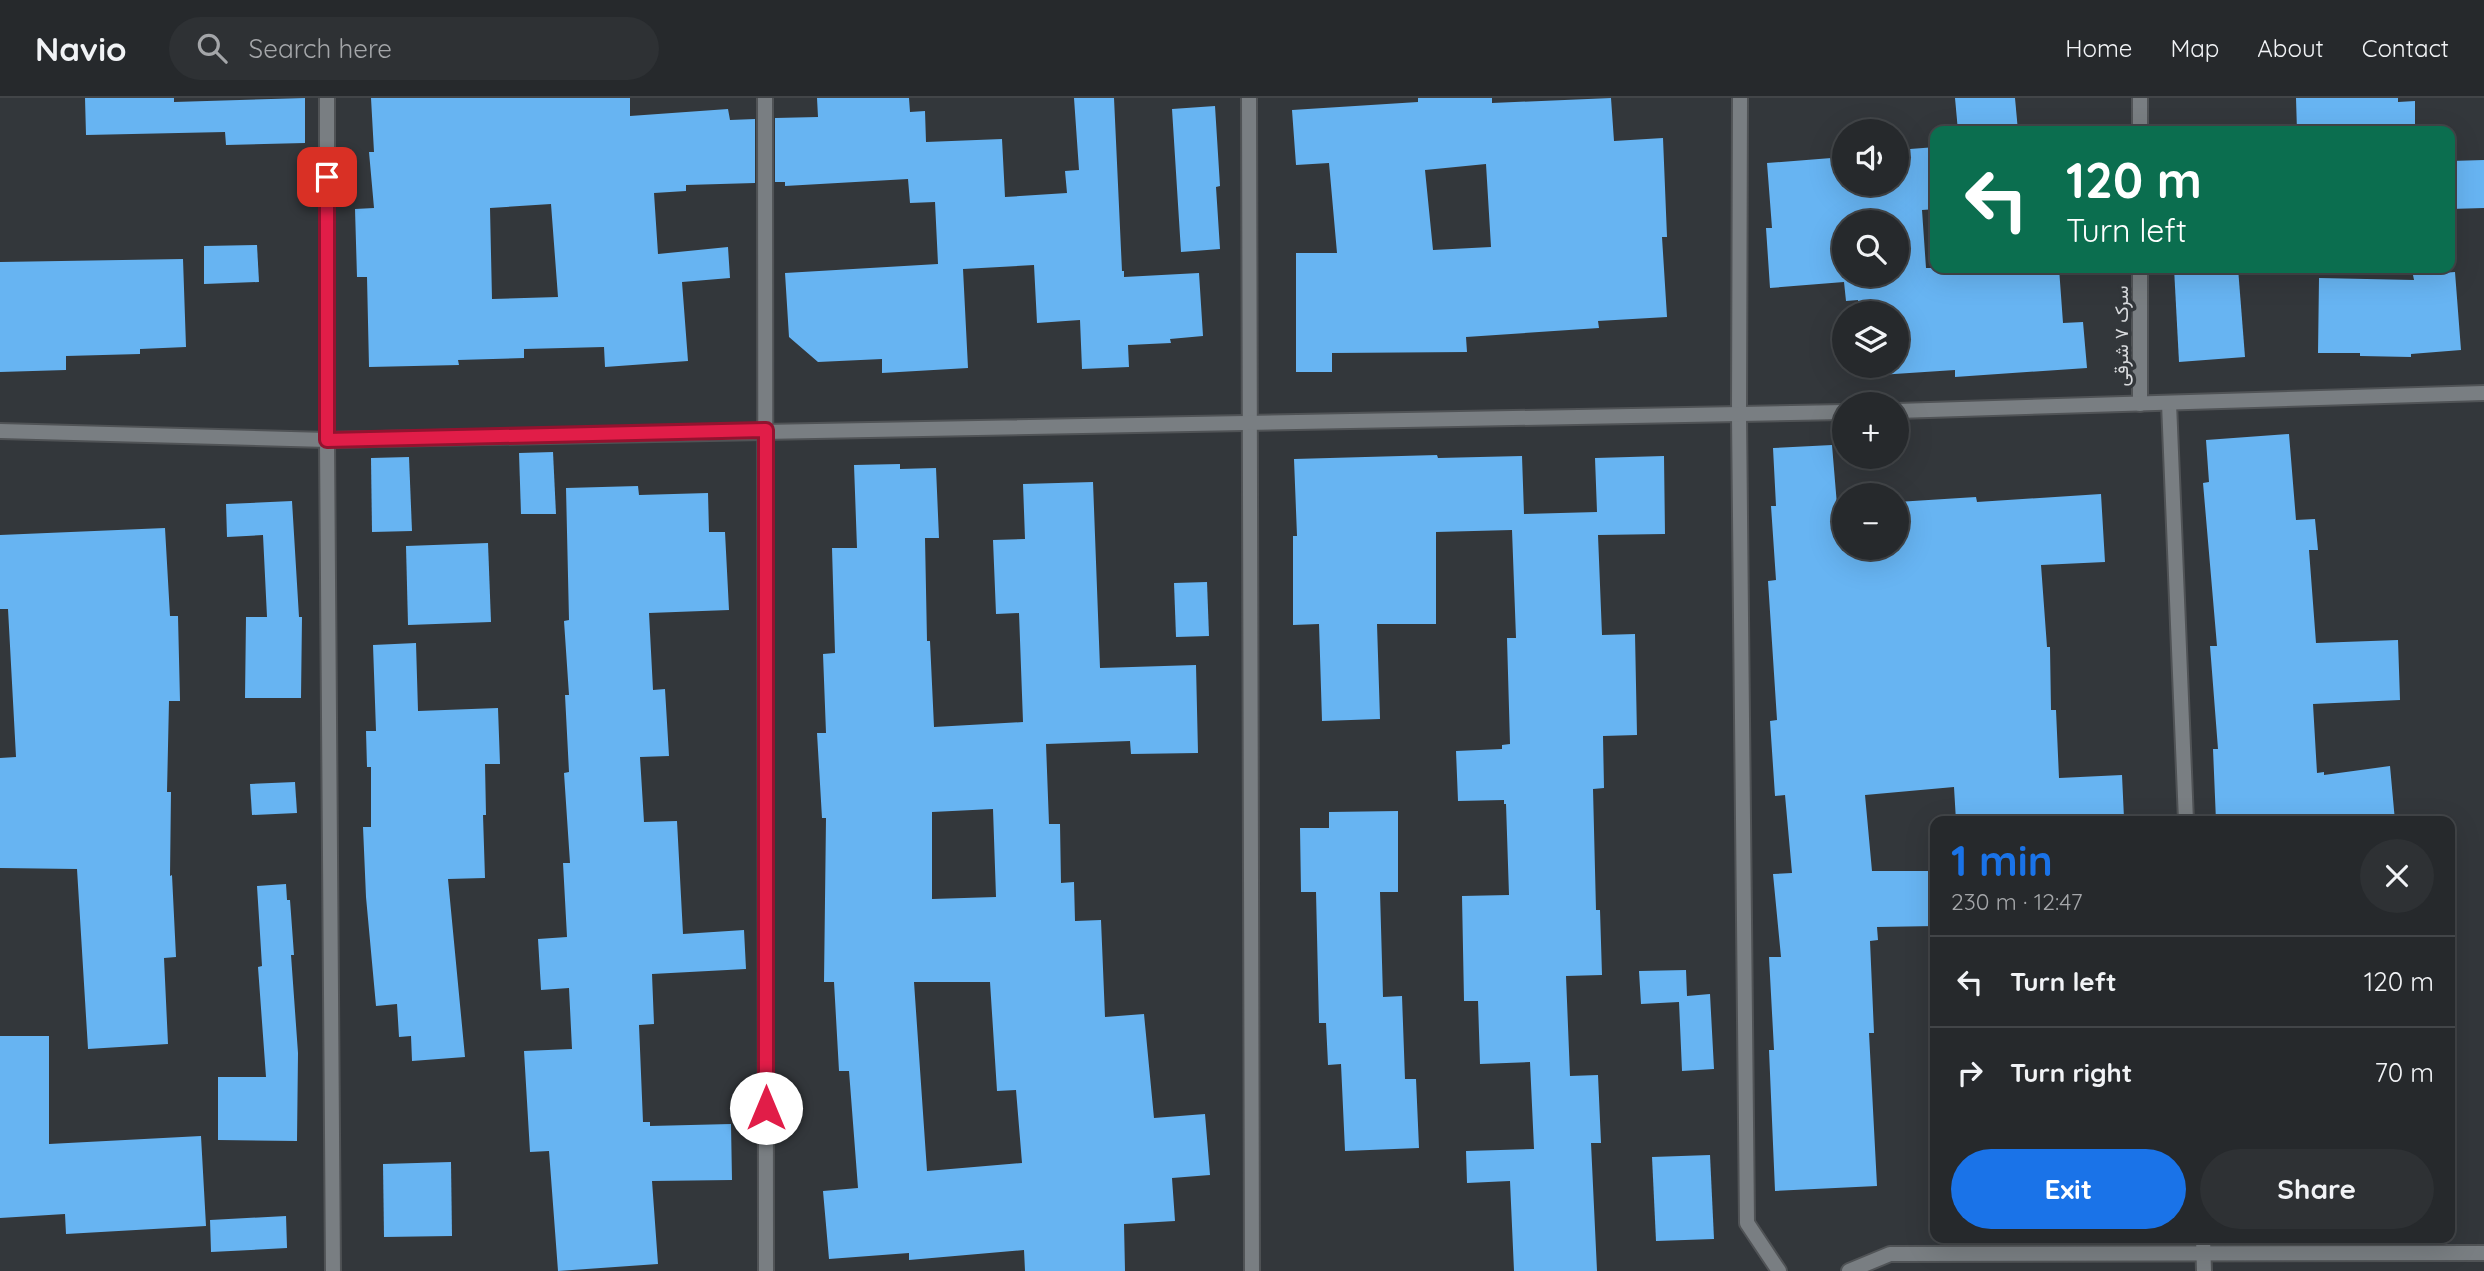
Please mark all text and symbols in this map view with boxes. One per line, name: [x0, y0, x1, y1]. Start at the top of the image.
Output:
search box: [169, 17, 659, 80]
text: Navio: [35, 28, 127, 69]
icon: search: [193, 29, 231, 67]
text: Search here: [249, 32, 392, 65]
text: Home: [2065, 33, 2132, 63]
text: Map: [2170, 33, 2219, 63]
text: About: [2257, 33, 2324, 63]
text: Contact: [2362, 33, 2449, 63]
map controls: [1832, 119, 1909, 560]
button: sound: [1832, 119, 1909, 196]
pin: [297, 147, 357, 207]
text: 120 m: [2066, 149, 2202, 210]
icon: left: [1951, 154, 2042, 245]
icon: arrive: [308, 158, 346, 196]
button: search: [1832, 210, 1909, 287]
text: Turn left: [2066, 210, 2187, 250]
street label: سرک ۷ شرقی: [2109, 286, 2133, 386]
button: layers: [1832, 301, 1909, 378]
button: +: [1832, 392, 1909, 469]
button: −: [1832, 483, 1909, 560]
text: 1 min: [1951, 834, 2053, 887]
button: close: [2360, 839, 2434, 913]
text: 230 m · 12:47: [1951, 887, 2083, 916]
icon: left: [1951, 963, 1989, 1001]
text: Turn left: [2010, 965, 2117, 998]
text: 120 m: [2364, 965, 2434, 998]
icon: right: [1951, 1054, 1989, 1092]
text: Turn right: [2010, 1056, 2132, 1089]
text: 70 m: [2374, 1056, 2434, 1089]
position arrow: [729, 1071, 803, 1145]
button: Exit: [1951, 1149, 2186, 1229]
button: Share: [2200, 1149, 2434, 1229]

